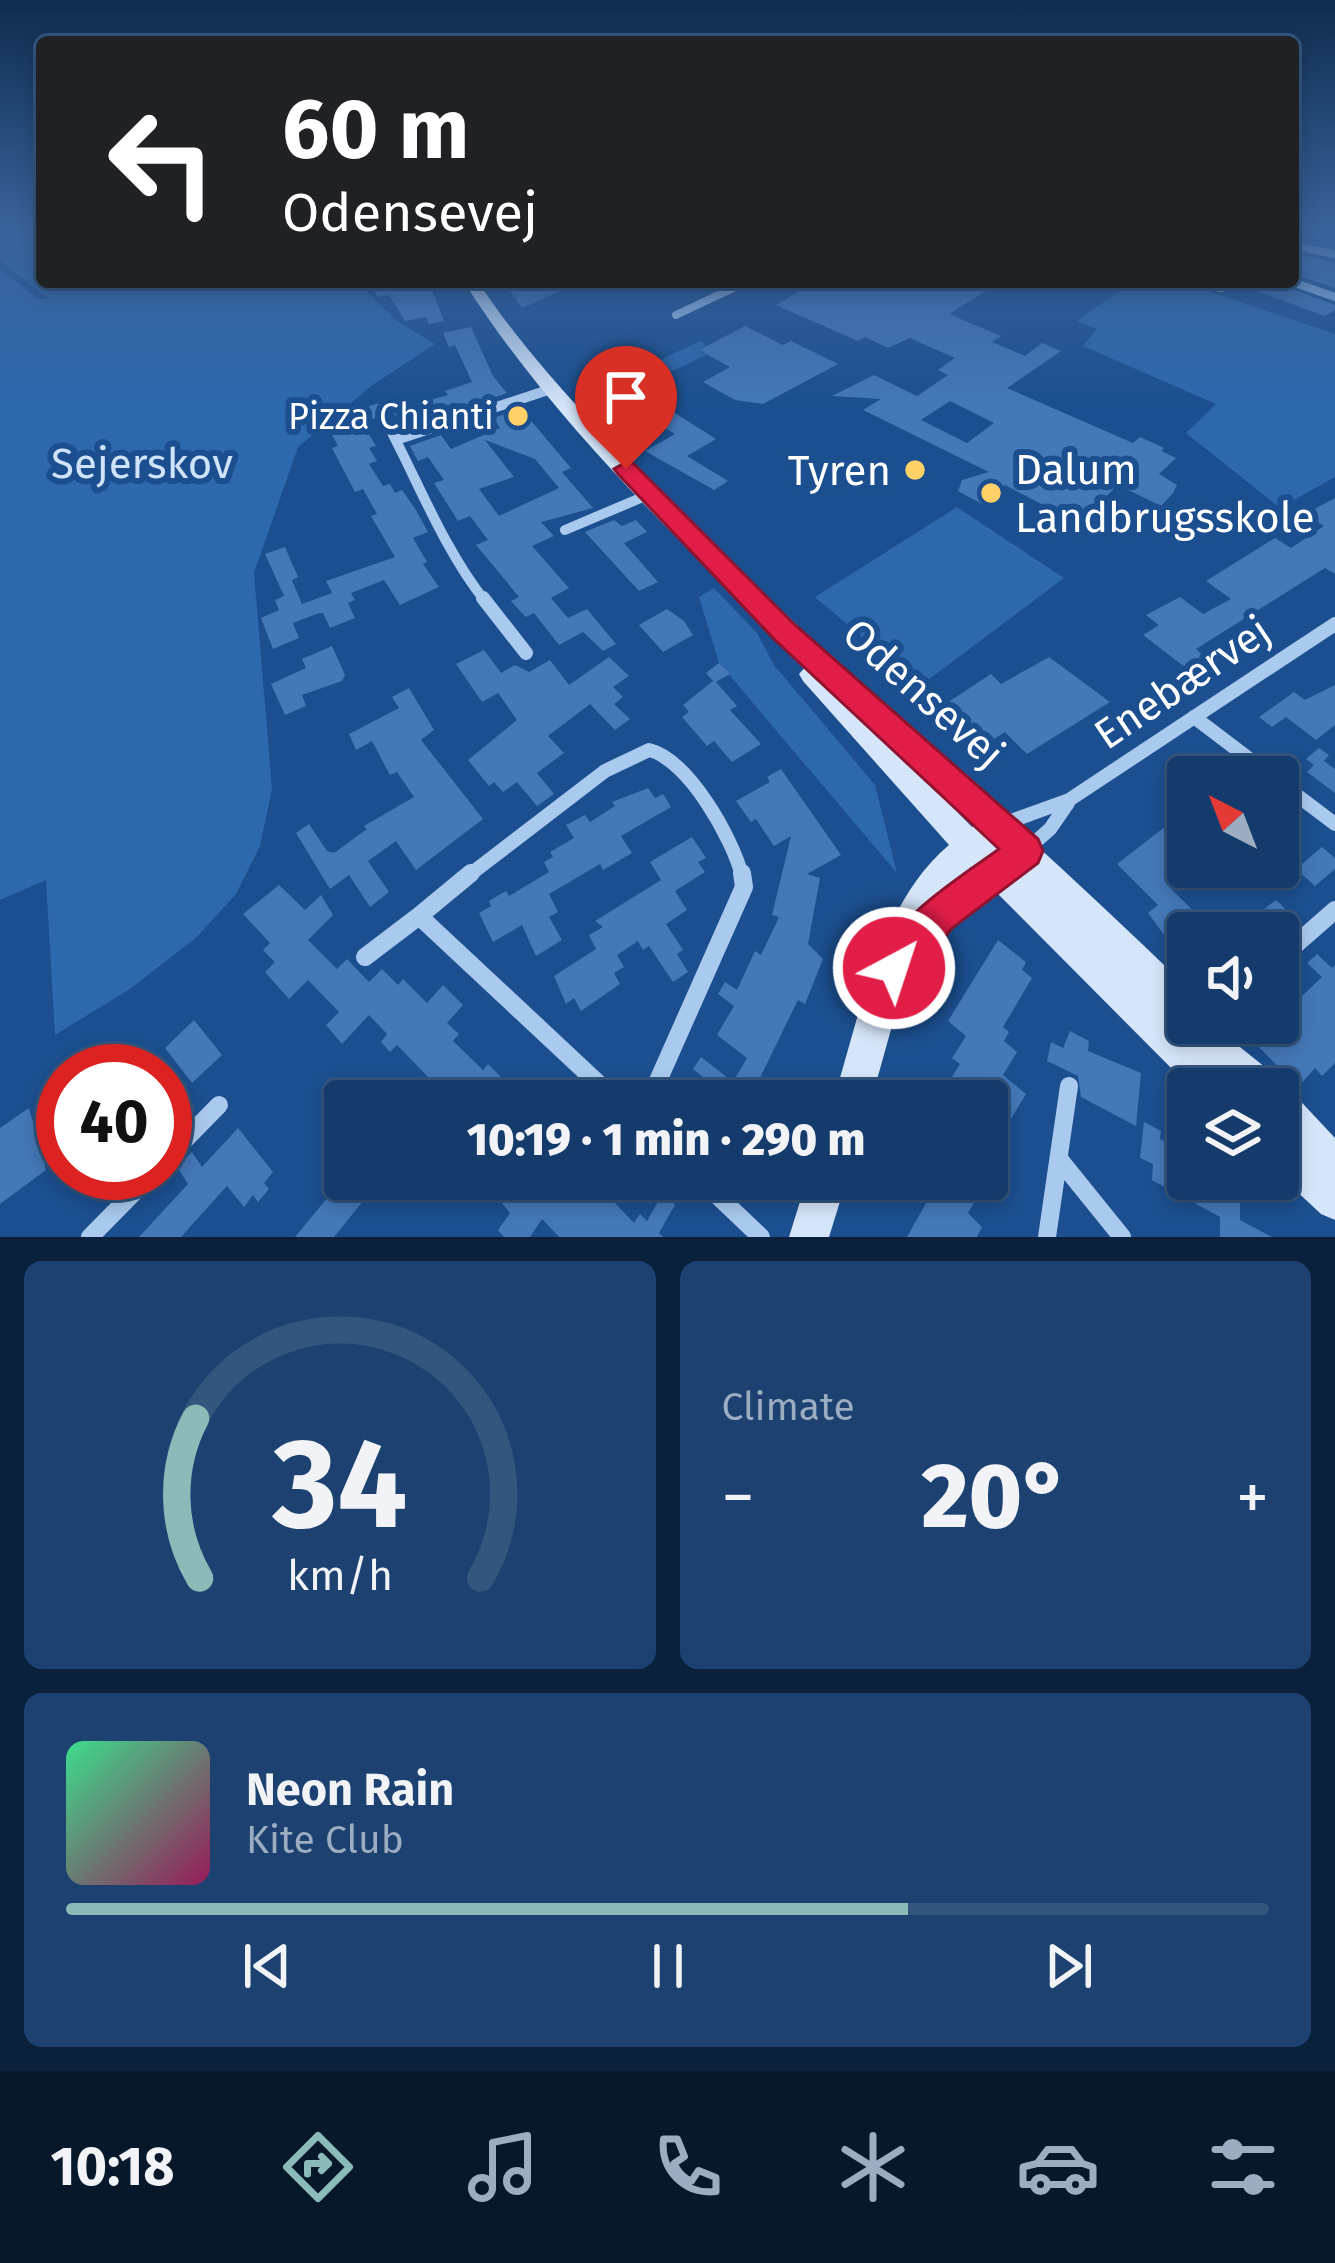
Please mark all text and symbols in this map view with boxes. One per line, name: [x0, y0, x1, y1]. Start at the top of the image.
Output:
text: 60 m: [282, 79, 469, 180]
icon: left: [84, 84, 240, 240]
text: Odensevej: [282, 181, 538, 245]
pin: [575, 346, 677, 469]
icon: arrive: [593, 364, 659, 430]
place label: Pizza Chianti: [288, 395, 494, 439]
marker: Pizza Chianti: [505, 403, 531, 429]
park label: Sejerskov: [51, 439, 233, 489]
place label: Dalum Landbrugsskole: [1015, 445, 1315, 543]
place label: Tyren: [788, 446, 891, 496]
marker: Tyren: [902, 457, 928, 483]
marker: Dalum Landbrugsskole: [978, 480, 1004, 506]
street label: Enebærvej: [1085, 606, 1280, 760]
street label: Odensevej: [833, 609, 1014, 779]
north arrow: [1167, 756, 1299, 888]
map controls: [1167, 756, 1299, 1200]
position arrow: [831, 905, 957, 1031]
button: sound: [1167, 912, 1299, 1044]
speed limit sign: 40: [36, 1044, 192, 1200]
button: layers: [1167, 1068, 1299, 1200]
text: 10:19 · 1 min · 290 m: [467, 1113, 865, 1167]
text: Climate: [722, 1384, 855, 1430]
text: 34: [271, 1410, 407, 1560]
text: 20°: [922, 1443, 1069, 1551]
text: −: [722, 1458, 755, 1537]
text: +: [1236, 1458, 1269, 1537]
text: km/h: [287, 1550, 393, 1601]
text: Neon Rain: [246, 1763, 454, 1817]
text: Kite Club: [246, 1817, 404, 1863]
icon: previous: [234, 1933, 300, 1999]
icon: pause: [635, 1933, 701, 1999]
icon: next: [1036, 1933, 1102, 1999]
icon: directions: [276, 2125, 360, 2209]
icon: music: [461, 2125, 545, 2209]
icon: phone: [646, 2125, 730, 2209]
icon: climate: [831, 2125, 915, 2209]
icon: car: [1016, 2125, 1100, 2209]
icon: filters: [1201, 2125, 1285, 2209]
text: 10:18: [50, 2135, 175, 2199]

